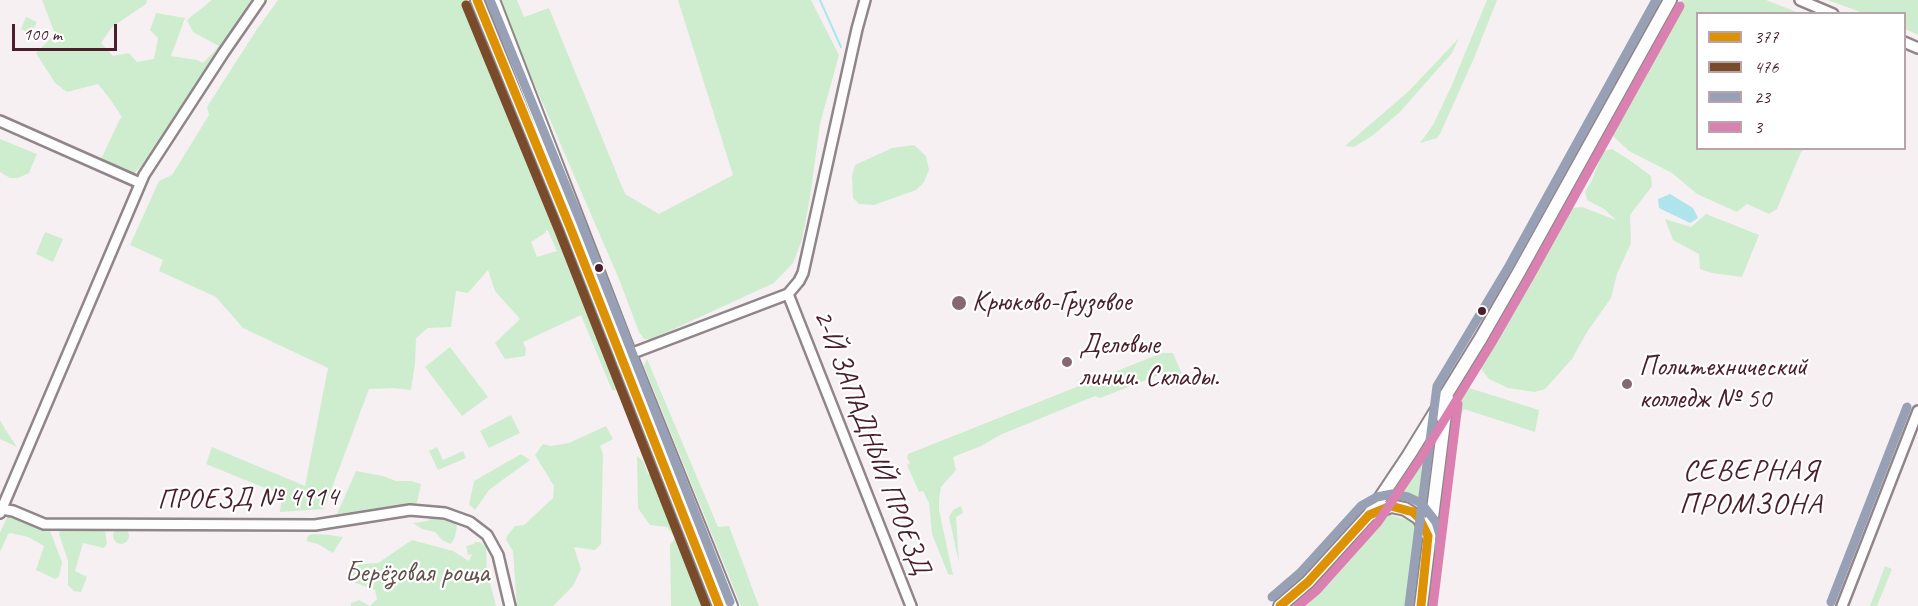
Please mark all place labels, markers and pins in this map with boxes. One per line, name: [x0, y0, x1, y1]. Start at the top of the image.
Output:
unlabelled marker: [593, 262, 605, 274]
place label: Крюково-Грузовое: [972, 286, 1131, 320]
marker: Крюково-Грузовое: [950, 294, 968, 312]
unlabelled marker: [1476, 305, 1488, 317]
place label: Деловые линии. Склады.: [1079, 329, 1219, 395]
place label: Политехнический колледж № 50: [1639, 351, 1807, 417]
marker: Деловые линии. Склады.: [1060, 355, 1074, 369]
marker: Политехнический колледж № 50: [1620, 377, 1634, 391]

